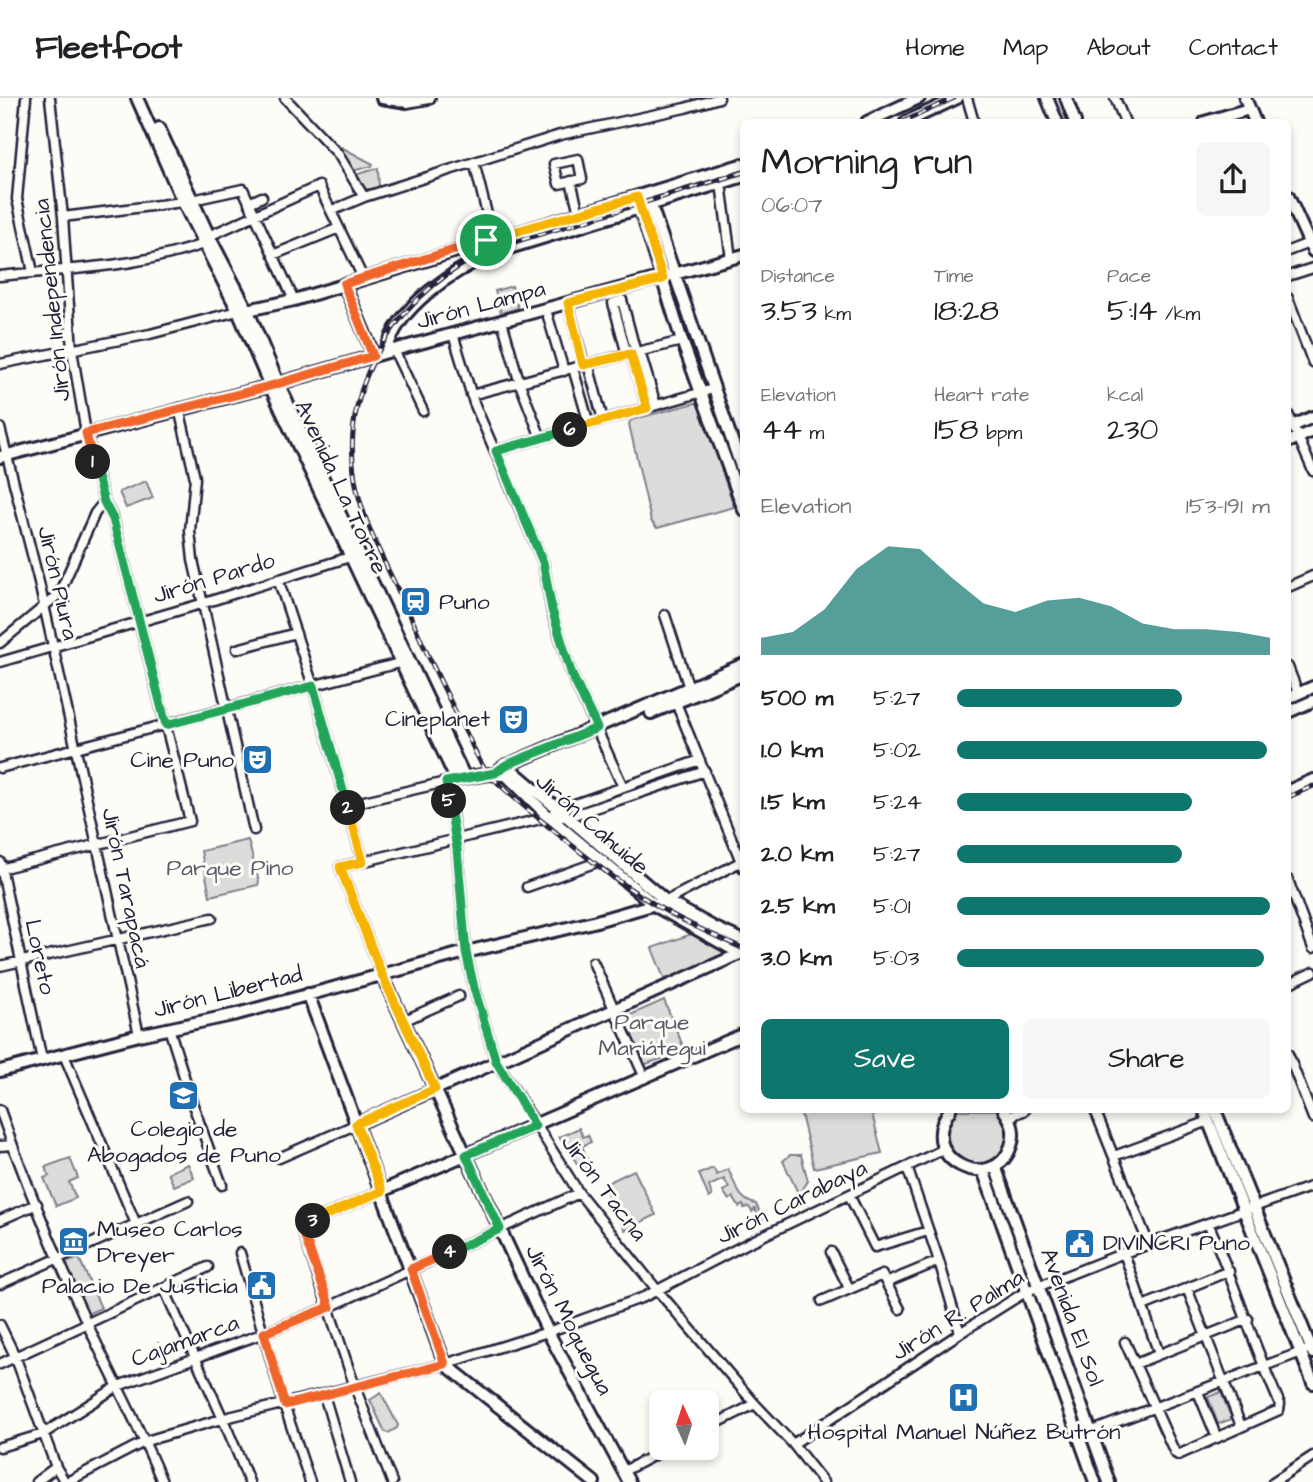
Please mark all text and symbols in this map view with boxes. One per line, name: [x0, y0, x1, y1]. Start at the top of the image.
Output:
text: Fleetfoot: [35, 25, 182, 71]
text: Home: [905, 31, 965, 65]
text: Map: [1003, 31, 1048, 65]
text: About: [1086, 31, 1151, 65]
text: Contact: [1189, 31, 1278, 65]
text: Morning run: [761, 137, 973, 189]
button: share: [1196, 142, 1270, 216]
text: 06:07: [761, 189, 822, 221]
street label: Jirón Independencia: [25, 197, 79, 403]
pin: [456, 210, 516, 270]
icon: arrive: [467, 221, 505, 259]
text: Distance: [761, 263, 835, 290]
text: Time: [934, 263, 974, 290]
text: Pace: [1107, 263, 1151, 290]
street label: Jirón Lampa: [413, 272, 549, 338]
text: 3.53: [761, 290, 817, 332]
text: 18:28: [934, 290, 999, 332]
text: 5:14: [1107, 290, 1158, 332]
text: km: [817, 301, 851, 328]
text: /km: [1158, 301, 1200, 328]
text: Elevation: [761, 382, 836, 409]
text: Heart rate: [934, 382, 1029, 409]
text: kcal: [1107, 382, 1143, 409]
street label: Avenida La Torre: [287, 395, 395, 579]
text: 44: [761, 409, 802, 451]
text: 158: [934, 409, 979, 451]
text: 230: [1107, 409, 1158, 451]
pin: 6: [552, 412, 588, 448]
text: 6: [564, 416, 575, 443]
text: m: [802, 420, 824, 447]
text: bpm: [979, 420, 1022, 447]
pin: 1: [76, 444, 110, 480]
text: 1: [91, 448, 94, 475]
text: Elevation: [761, 490, 852, 522]
text: 153–191 m: [1186, 490, 1270, 522]
street label: Jirón Piura: [29, 523, 87, 644]
street label: Jirón Pardo: [149, 544, 279, 612]
station icon: Puno: [399, 585, 433, 619]
place label: Puno: [439, 586, 490, 618]
text: 500 m: [761, 682, 833, 714]
text: 5:27: [873, 682, 920, 714]
theatre icon: Cineplanet: [496, 702, 530, 736]
place label: Cineplanet: [385, 703, 491, 735]
text: 1.0 km: [761, 734, 823, 766]
text: 5:02: [873, 734, 921, 766]
theatre icon: Cine Puno: [240, 743, 274, 777]
place label: Cine Puno: [130, 744, 234, 776]
street label: Jirón Cahuide: [528, 766, 656, 882]
pin: 5: [432, 784, 466, 818]
text: 1.5 km: [761, 786, 825, 818]
text: 5:24: [873, 786, 922, 818]
text: 5: [442, 787, 455, 814]
pin: 2: [330, 790, 366, 826]
text: 2: [342, 794, 353, 821]
street label: Jirón Tarapacá: [93, 805, 159, 971]
text: 2.0 km: [761, 838, 833, 870]
text: 5:27: [873, 838, 920, 870]
park label: Parque Pino: [167, 852, 293, 884]
text: 2.5 km: [761, 890, 835, 922]
text: 5:01: [873, 890, 911, 922]
street label: Loreto: [16, 916, 64, 998]
text: 3.0 km: [761, 942, 832, 974]
text: 5:03: [873, 942, 919, 974]
street label: Jirón Libertad: [150, 958, 306, 1026]
park label: Parque Mariátegui: [598, 1006, 706, 1065]
button: Save: [761, 1019, 1009, 1099]
button: Share: [1023, 1019, 1270, 1099]
school or university icon: Colegio de Abogados de Puno: [167, 1078, 201, 1112]
place label: Colegio de Abogados de Puno: [87, 1113, 281, 1172]
street label: Jirón Tacna: [553, 1128, 655, 1248]
street label: Jirón Carabaya: [712, 1152, 873, 1253]
pin: 3: [296, 1204, 330, 1238]
text: 3: [308, 1207, 317, 1234]
place label: Museo Carlos Dreyer: [97, 1213, 243, 1272]
museum icon: Museo Carlos Dreyer: [57, 1225, 91, 1259]
public building icon: DIVINCRI Puno: [1063, 1226, 1097, 1260]
place label: DIVINCRI Puno: [1103, 1227, 1250, 1259]
pin: 4: [433, 1234, 468, 1270]
text: 4: [443, 1238, 456, 1265]
street label: Jirón Moquegua: [516, 1239, 621, 1402]
street label: Avenida El Sol: [1032, 1244, 1112, 1390]
street label: Jirón R. Palma: [886, 1261, 1031, 1368]
public building icon: Palacio De Justicia: [244, 1269, 278, 1303]
place label: Palacio De Justicia: [42, 1270, 238, 1302]
street label: Cajamarca: [127, 1307, 244, 1375]
hospital icon: Hospital Manuel Núñez Butrón: [947, 1381, 981, 1415]
north arrow: [649, 1390, 719, 1460]
map controls: [649, 1390, 719, 1460]
place label: Hospital Manuel Núñez Butrón: [808, 1416, 1120, 1448]

